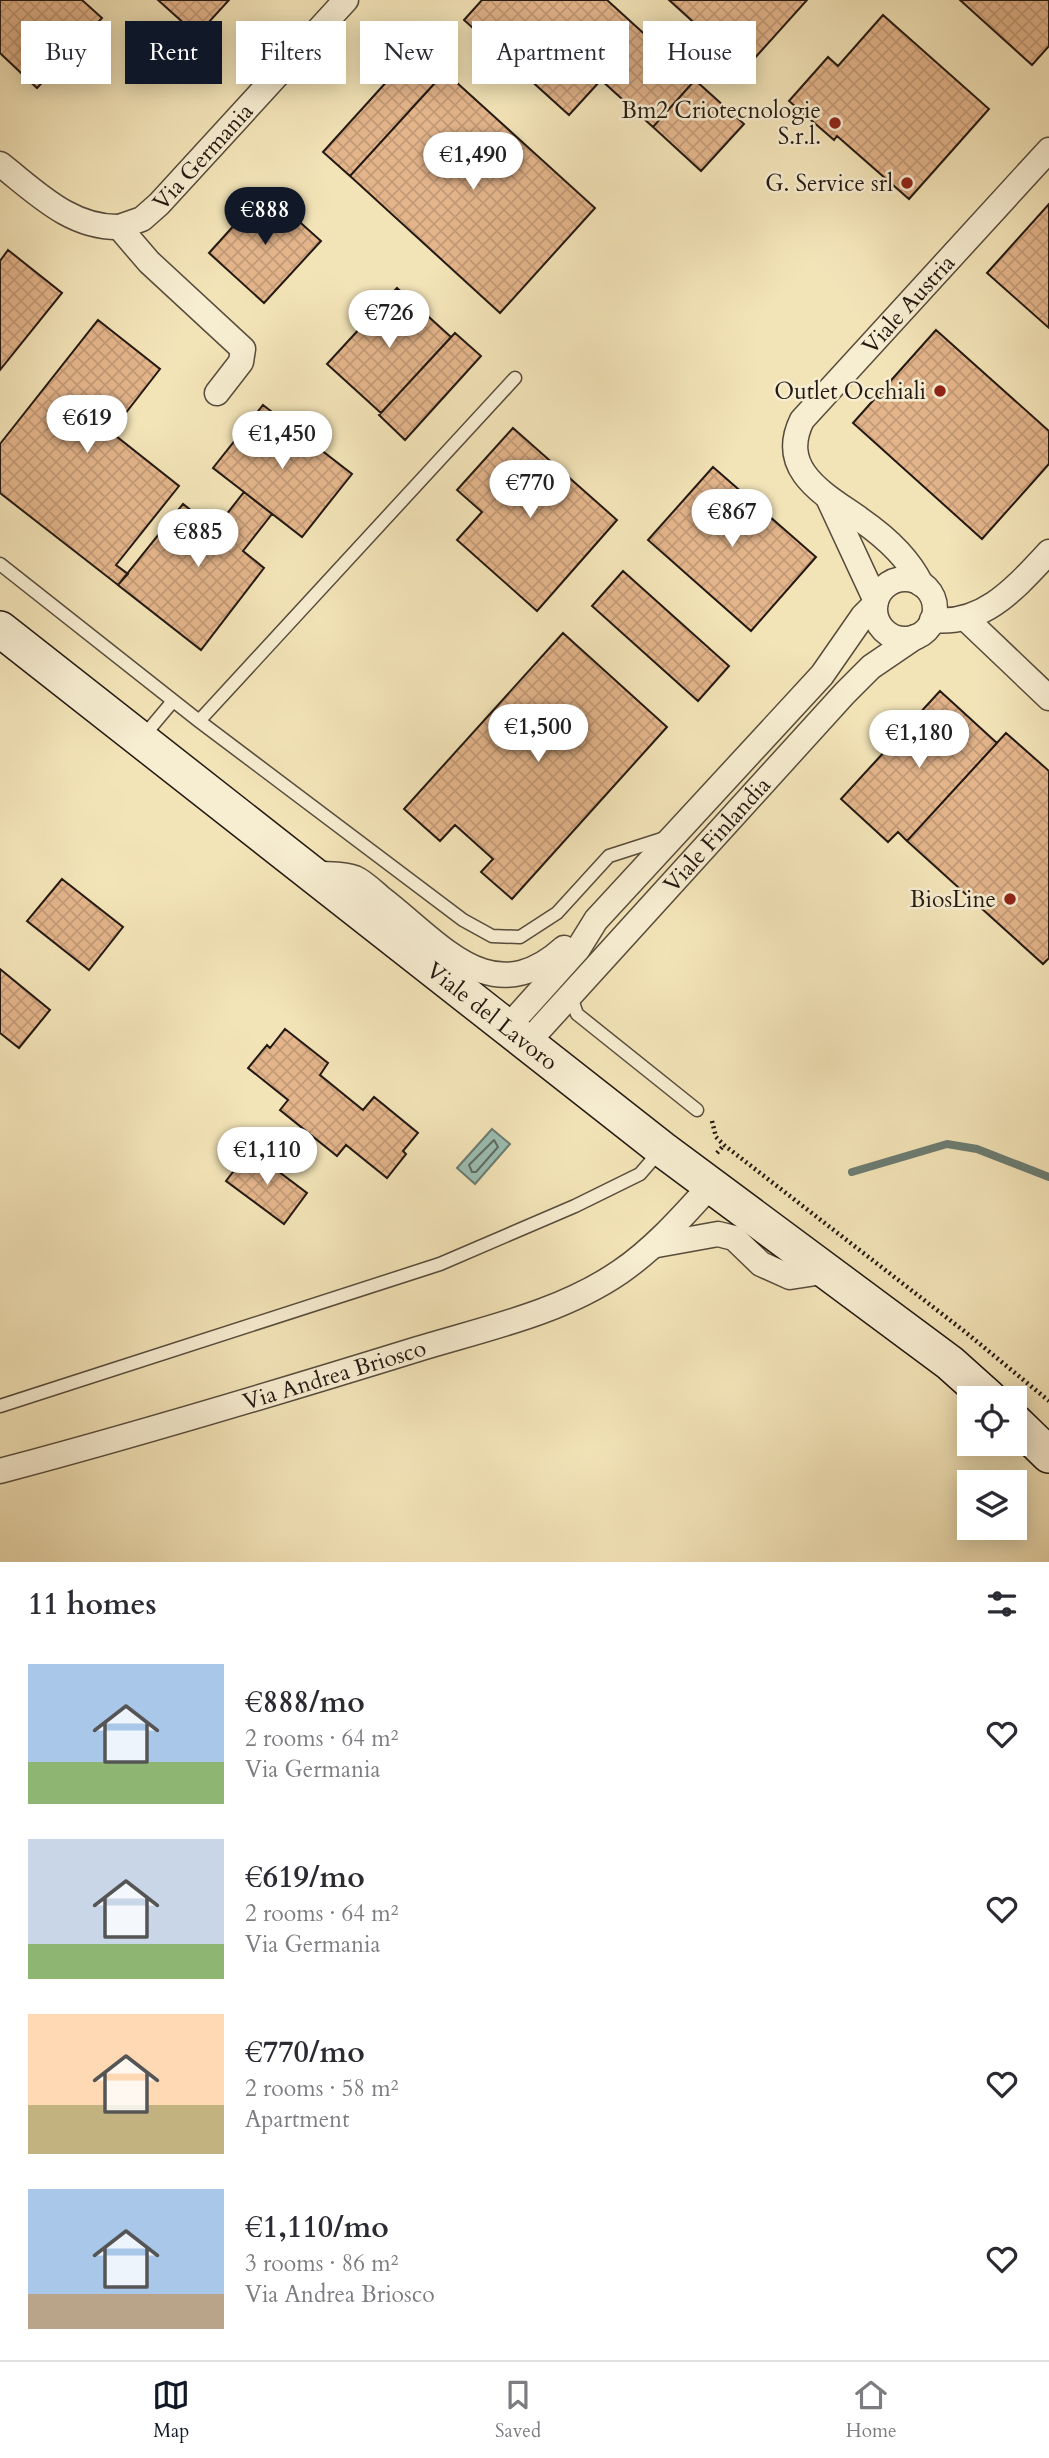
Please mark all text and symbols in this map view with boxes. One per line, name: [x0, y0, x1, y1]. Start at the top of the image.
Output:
chip: Buy: [21, 21, 111, 84]
chip: Rent: [125, 21, 222, 84]
chip: Filters: [236, 21, 346, 84]
chip: New: [360, 21, 458, 84]
chip: Apartment: [472, 21, 629, 84]
chip: House: [643, 21, 756, 84]
place label: Bm2 Criotecnologie S.r.l.: [621, 95, 821, 152]
street label: Via Germania: [145, 96, 260, 217]
marker: Bm2 Criotecnologie S.r.l.: [827, 115, 843, 131]
pin: €1,490: [416, 132, 530, 192]
text: €1,490: [439, 139, 507, 170]
place label: G. Service srl: [765, 168, 893, 199]
marker: G. Service srl: [899, 175, 915, 191]
pin: €888: [224, 188, 306, 247]
text: €888: [240, 194, 290, 225]
street label: Viale Austria: [855, 248, 962, 361]
pin: €726: [348, 290, 430, 350]
text: €726: [364, 297, 414, 328]
place label: Outlet Occhiali: [774, 376, 926, 407]
marker: Outlet Occhiali: [932, 383, 948, 399]
pin: €619: [46, 396, 128, 455]
text: €619: [62, 402, 112, 433]
pin: €1,450: [225, 412, 339, 471]
text: €1,450: [248, 418, 316, 449]
pin: €770: [489, 461, 571, 520]
text: €770: [505, 467, 555, 498]
pin: €867: [691, 490, 773, 549]
text: €867: [707, 496, 757, 527]
pin: €885: [157, 510, 239, 569]
text: €885: [173, 516, 223, 547]
pin: €1,500: [481, 704, 595, 764]
pin: €1,180: [862, 710, 976, 770]
text: €1,500: [504, 711, 572, 742]
text: €1,180: [885, 717, 953, 748]
street label: Viale Finlandia: [656, 770, 777, 899]
place label: BiosLine: [910, 884, 996, 915]
marker: BiosLine: [1002, 891, 1018, 907]
street label: Viale del Lavoro: [420, 954, 565, 1077]
pin: €1,110: [210, 1128, 324, 1187]
text: €1,110: [233, 1134, 301, 1165]
street label: Via Andrea Briosco: [239, 1332, 430, 1417]
map controls: [957, 1386, 1027, 1540]
button: locate: [957, 1386, 1027, 1456]
button: layers: [957, 1470, 1027, 1540]
text: 11 homes: [28, 1584, 157, 1625]
icon: filters: [983, 1585, 1021, 1623]
text: €888/mo: [245, 1682, 365, 1723]
icon: home: [84, 1692, 168, 1776]
icon: heart: [983, 1715, 1021, 1753]
text: 2 rooms · 64 m²: [245, 1723, 398, 1754]
text: Via Germania: [245, 1754, 380, 1785]
text: €619/mo: [245, 1857, 365, 1898]
icon: home: [84, 1867, 168, 1951]
icon: heart: [983, 1890, 1021, 1928]
text: 2 rooms · 64 m²: [245, 1898, 398, 1929]
text: Via Germania: [245, 1929, 380, 1960]
text: €770/mo: [245, 2032, 365, 2073]
icon: home: [84, 2042, 168, 2126]
icon: heart: [983, 2065, 1021, 2103]
text: 2 rooms · 58 m²: [245, 2073, 398, 2104]
text: Apartment: [245, 2104, 349, 2135]
text: €1,110/mo: [245, 2207, 389, 2248]
icon: home: [84, 2217, 168, 2301]
icon: heart: [983, 2240, 1021, 2278]
text: 3 rooms · 86 m²: [245, 2248, 398, 2279]
text: Via Andrea Briosco: [245, 2279, 435, 2310]
tab: Map: [152, 2376, 190, 2444]
tab: Saved: [495, 2376, 541, 2444]
tab: Home: [846, 2376, 897, 2444]

